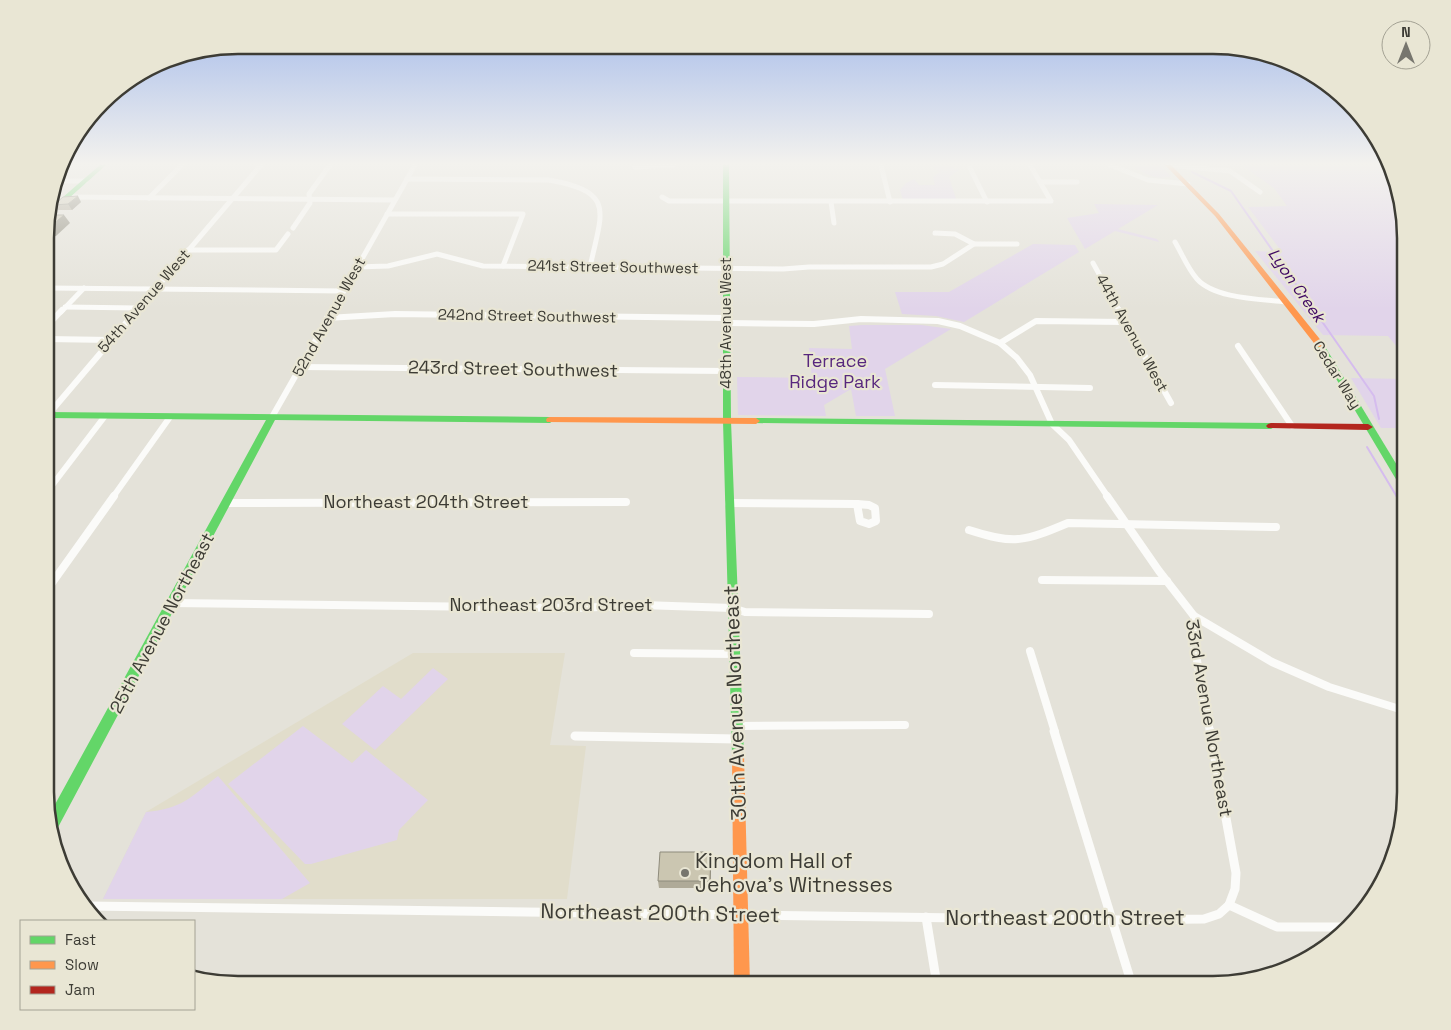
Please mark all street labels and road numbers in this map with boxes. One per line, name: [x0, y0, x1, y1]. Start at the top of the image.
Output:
street label: 54th Avenue West: [93, 245, 194, 356]
street label: 52nd Avenue West: [288, 254, 369, 380]
street label: 241st Street Southwest: [527, 256, 699, 277]
street label: 48th Avenue West: [716, 257, 735, 389]
street label: 44th Avenue West: [1092, 271, 1173, 395]
street label: 242nd Street Southwest: [438, 304, 616, 327]
street label: Cedar Way: [1309, 337, 1366, 412]
street label: 243rd Street Southwest: [408, 355, 618, 382]
street label: Northeast 204th Street: [324, 490, 528, 513]
street label: 25th Avenue Northeast: [104, 529, 219, 717]
street label: 30th Avenue Northeast: [717, 585, 752, 821]
street label: Northeast 203rd Street: [449, 593, 653, 616]
street label: 33rd Avenue Northeast: [1181, 617, 1238, 818]
street label: Northeast 200th Street: [540, 897, 780, 928]
street label: Northeast 200th Street: [945, 904, 1185, 931]

